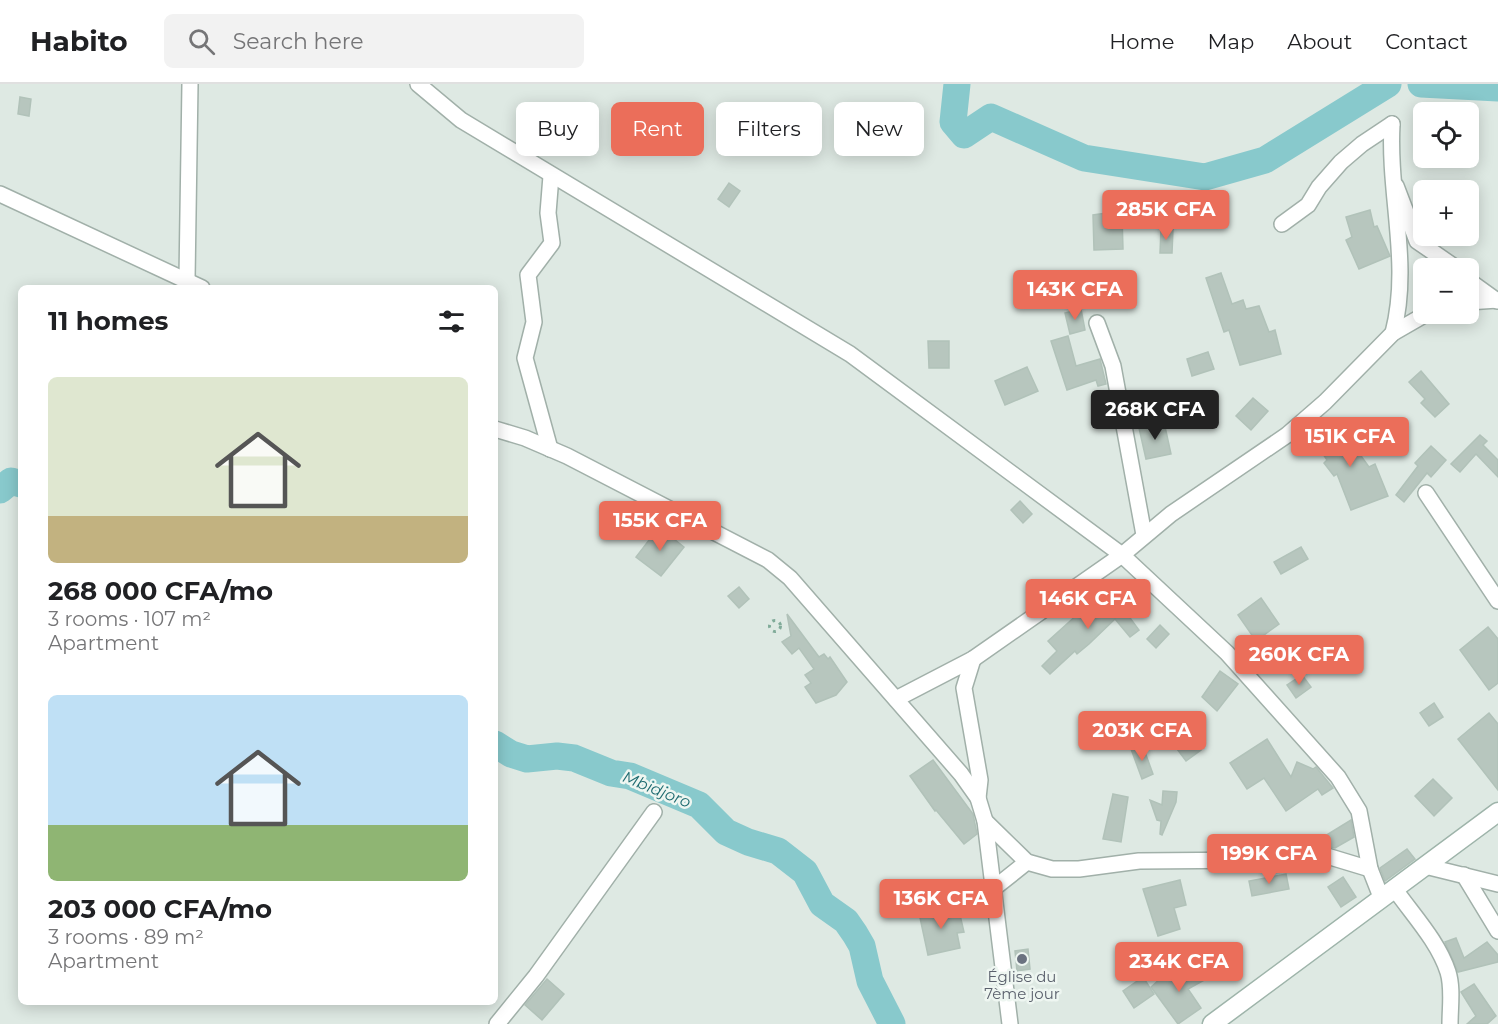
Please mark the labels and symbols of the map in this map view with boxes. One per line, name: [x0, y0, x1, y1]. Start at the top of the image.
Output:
pin: 285K CFA: [1104, 190, 1228, 241]
pin: 143K CFA: [1013, 270, 1137, 321]
pin: 268K CFA: [1093, 390, 1217, 441]
pin: 151K CFA: [1288, 417, 1412, 468]
pin: 155K CFA: [598, 501, 722, 552]
pin: 146K CFA: [1026, 579, 1150, 630]
pin: 260K CFA: [1237, 635, 1361, 686]
pin: 203K CFA: [1080, 711, 1204, 762]
water label: Mbidjoro: [620, 767, 694, 812]
pin: 199K CFA: [1207, 834, 1331, 885]
pin: 136K CFA: [879, 879, 1003, 930]
pin: 234K CFA: [1117, 942, 1241, 993]
marker: Église du 7ème jour: [1015, 952, 1029, 966]
place label: Église du 7ème jour: [984, 967, 1060, 1003]

